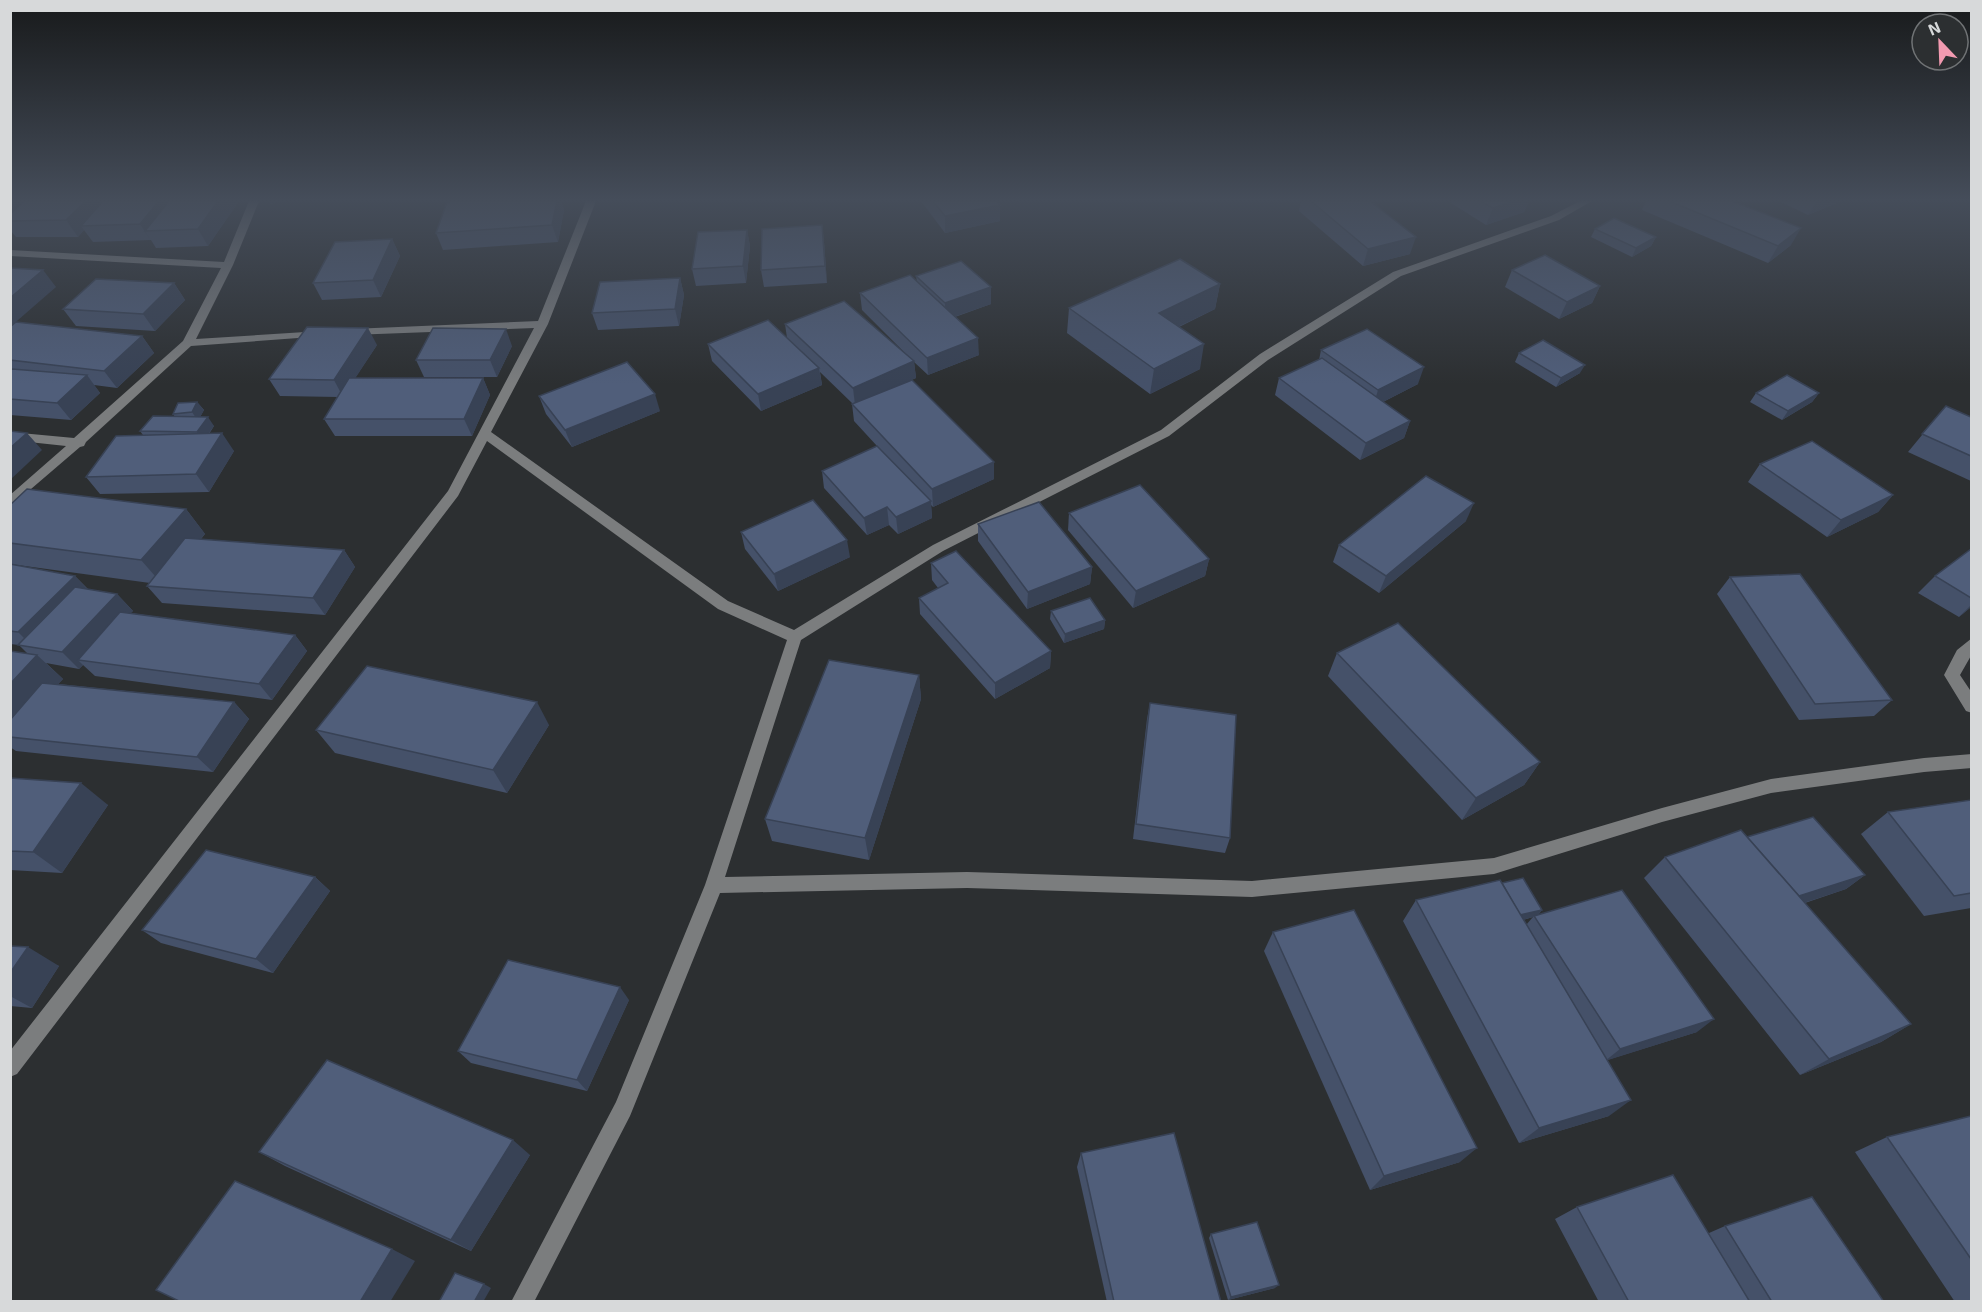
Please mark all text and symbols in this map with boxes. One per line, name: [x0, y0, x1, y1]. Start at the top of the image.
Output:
north arrow: [1910, 12, 1970, 72]
text: N: [1925, 17, 1943, 39]

